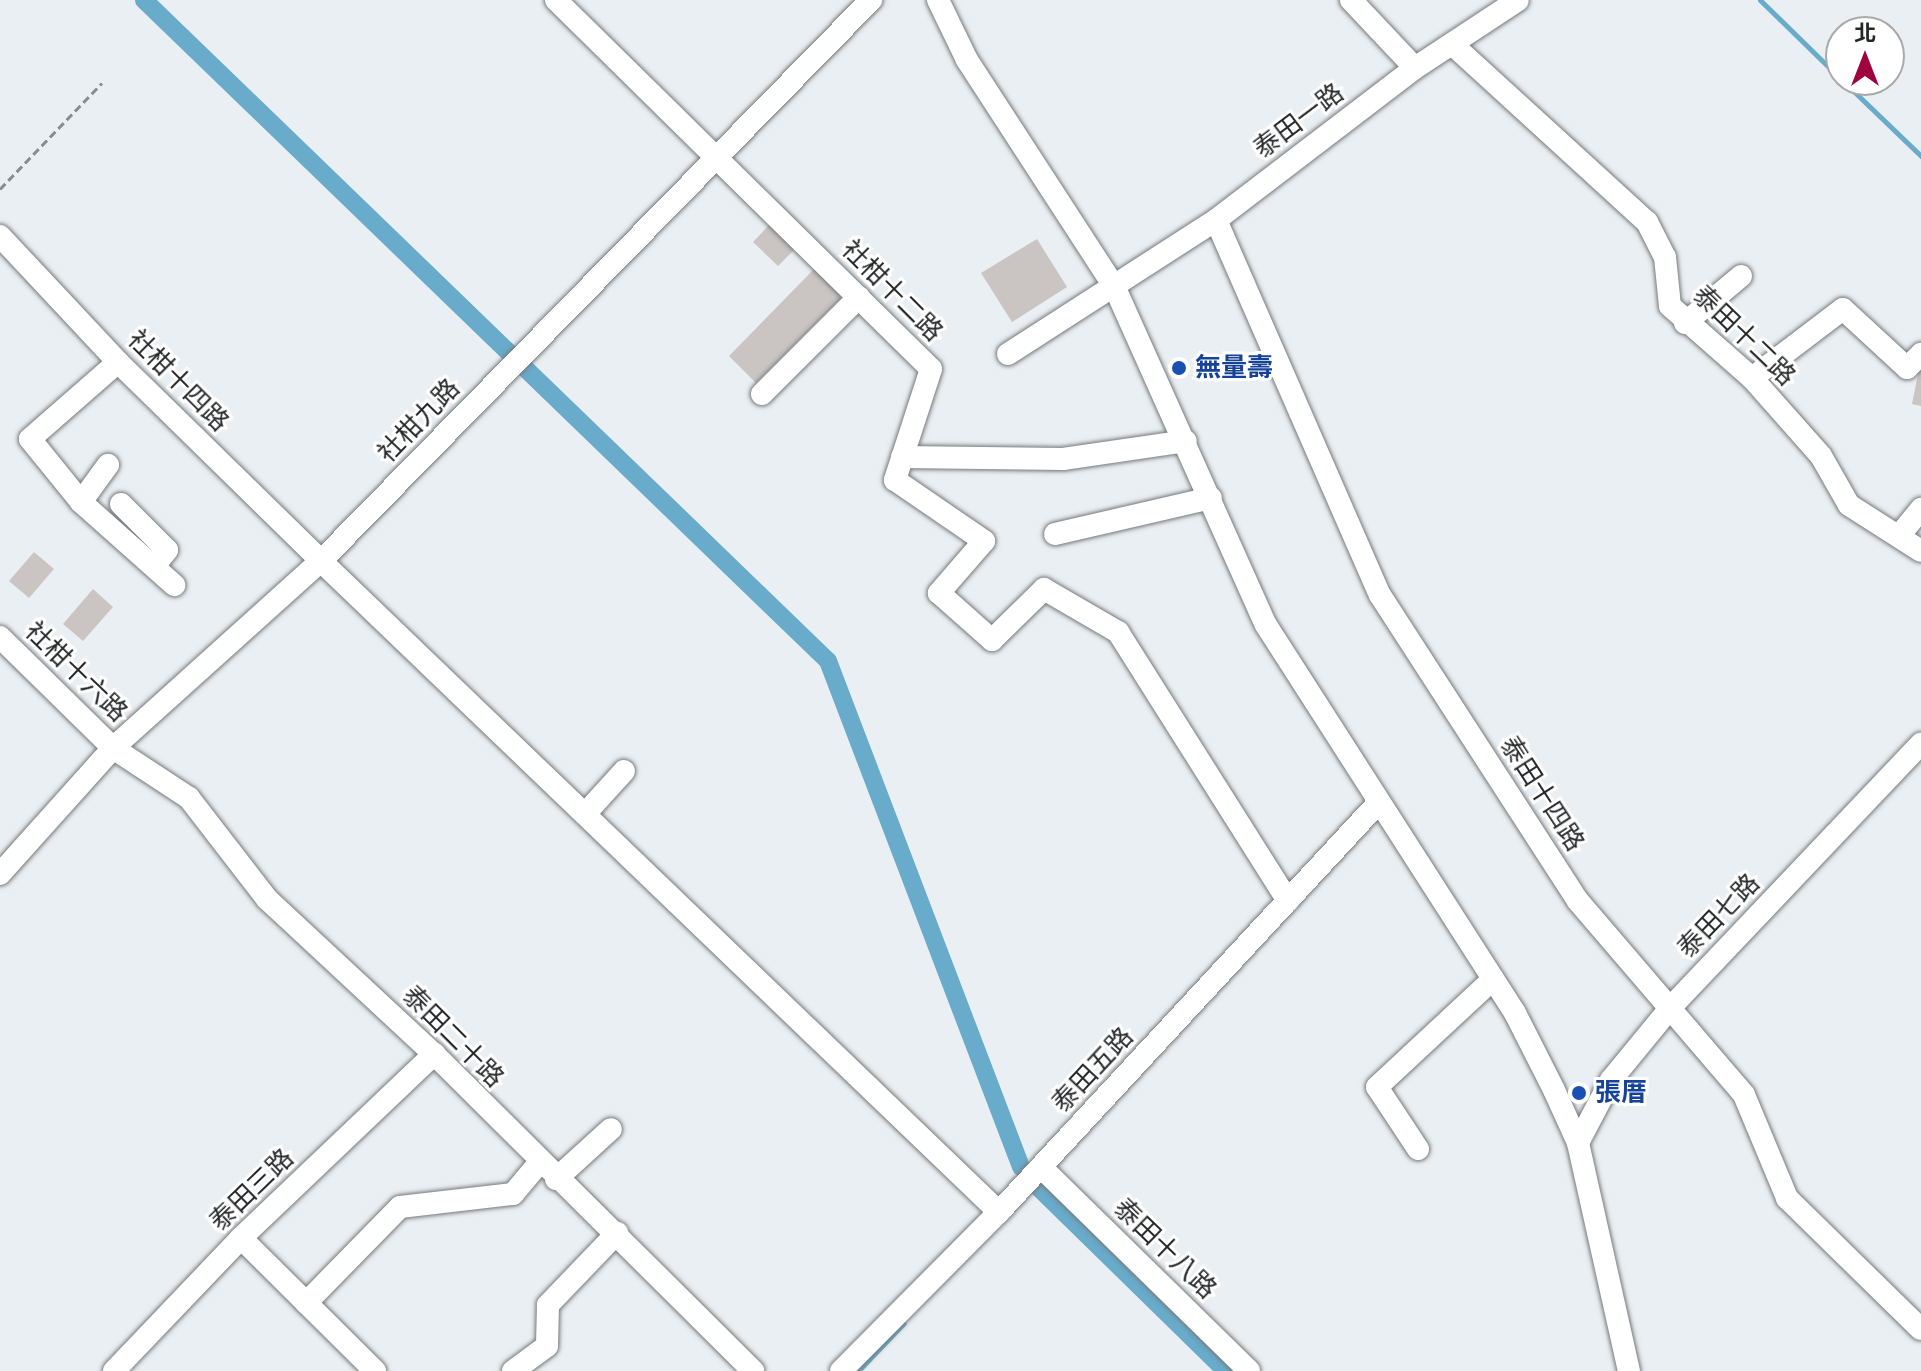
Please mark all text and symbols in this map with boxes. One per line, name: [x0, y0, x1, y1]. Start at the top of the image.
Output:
north arrow: [1825, 16, 1905, 96]
text: 北: [1854, 19, 1876, 49]
street label: 泰田一路: [1248, 77, 1350, 165]
street label: 社柑十二路: [835, 234, 949, 348]
street label: 泰田十二路: [1686, 280, 1802, 392]
street label: 社柑十四路: [121, 324, 235, 438]
place label: 無量壽: [1195, 352, 1273, 384]
marker: 無量壽: [1170, 359, 1188, 377]
street label: 社柑九路: [372, 373, 466, 469]
street label: 社柑十六路: [18, 616, 134, 728]
street label: 泰田十四路: [1494, 731, 1590, 857]
street label: 泰田七路: [1672, 868, 1766, 964]
street label: 泰田二十路: [396, 980, 510, 1094]
street label: 泰田五路: [1046, 1021, 1140, 1119]
place label: 張厝: [1595, 1077, 1647, 1109]
marker: 張厝: [1570, 1084, 1588, 1102]
street label: 泰田三路: [204, 1143, 300, 1237]
street label: 泰田十八路: [1107, 1193, 1223, 1305]

